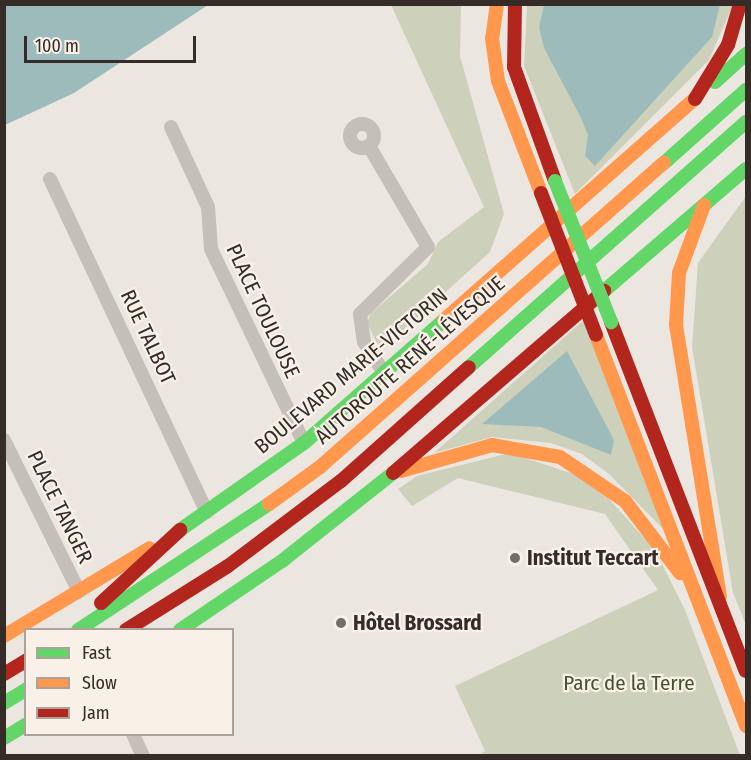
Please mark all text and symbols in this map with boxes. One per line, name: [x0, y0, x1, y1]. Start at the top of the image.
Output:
scale bar: [27, 24, 200, 62]
text: 100 m: [35, 35, 79, 57]
street label: PLACE TOULOUSE: [221, 240, 305, 382]
street label: AUTOROUTE RENÉ-LÉVESQUE: [310, 271, 510, 449]
street label: BOULEVARD MARIE-VICTORIN: [249, 283, 453, 459]
street label: RUE TALBOT: [115, 286, 181, 388]
street label: PLACE TANGER: [22, 446, 98, 568]
place label: Institut Teccart: [527, 545, 659, 571]
marker: Institut Teccart: [508, 551, 522, 565]
place label: Hôtel Brossard: [353, 610, 482, 636]
marker: Hôtel Brossard: [334, 616, 348, 630]
legend: [24, 628, 234, 736]
text: Fast: [82, 642, 111, 664]
park label: Parc de la Terre: [563, 670, 695, 696]
text: Slow: [82, 672, 117, 694]
text: Jam: [82, 702, 110, 724]

